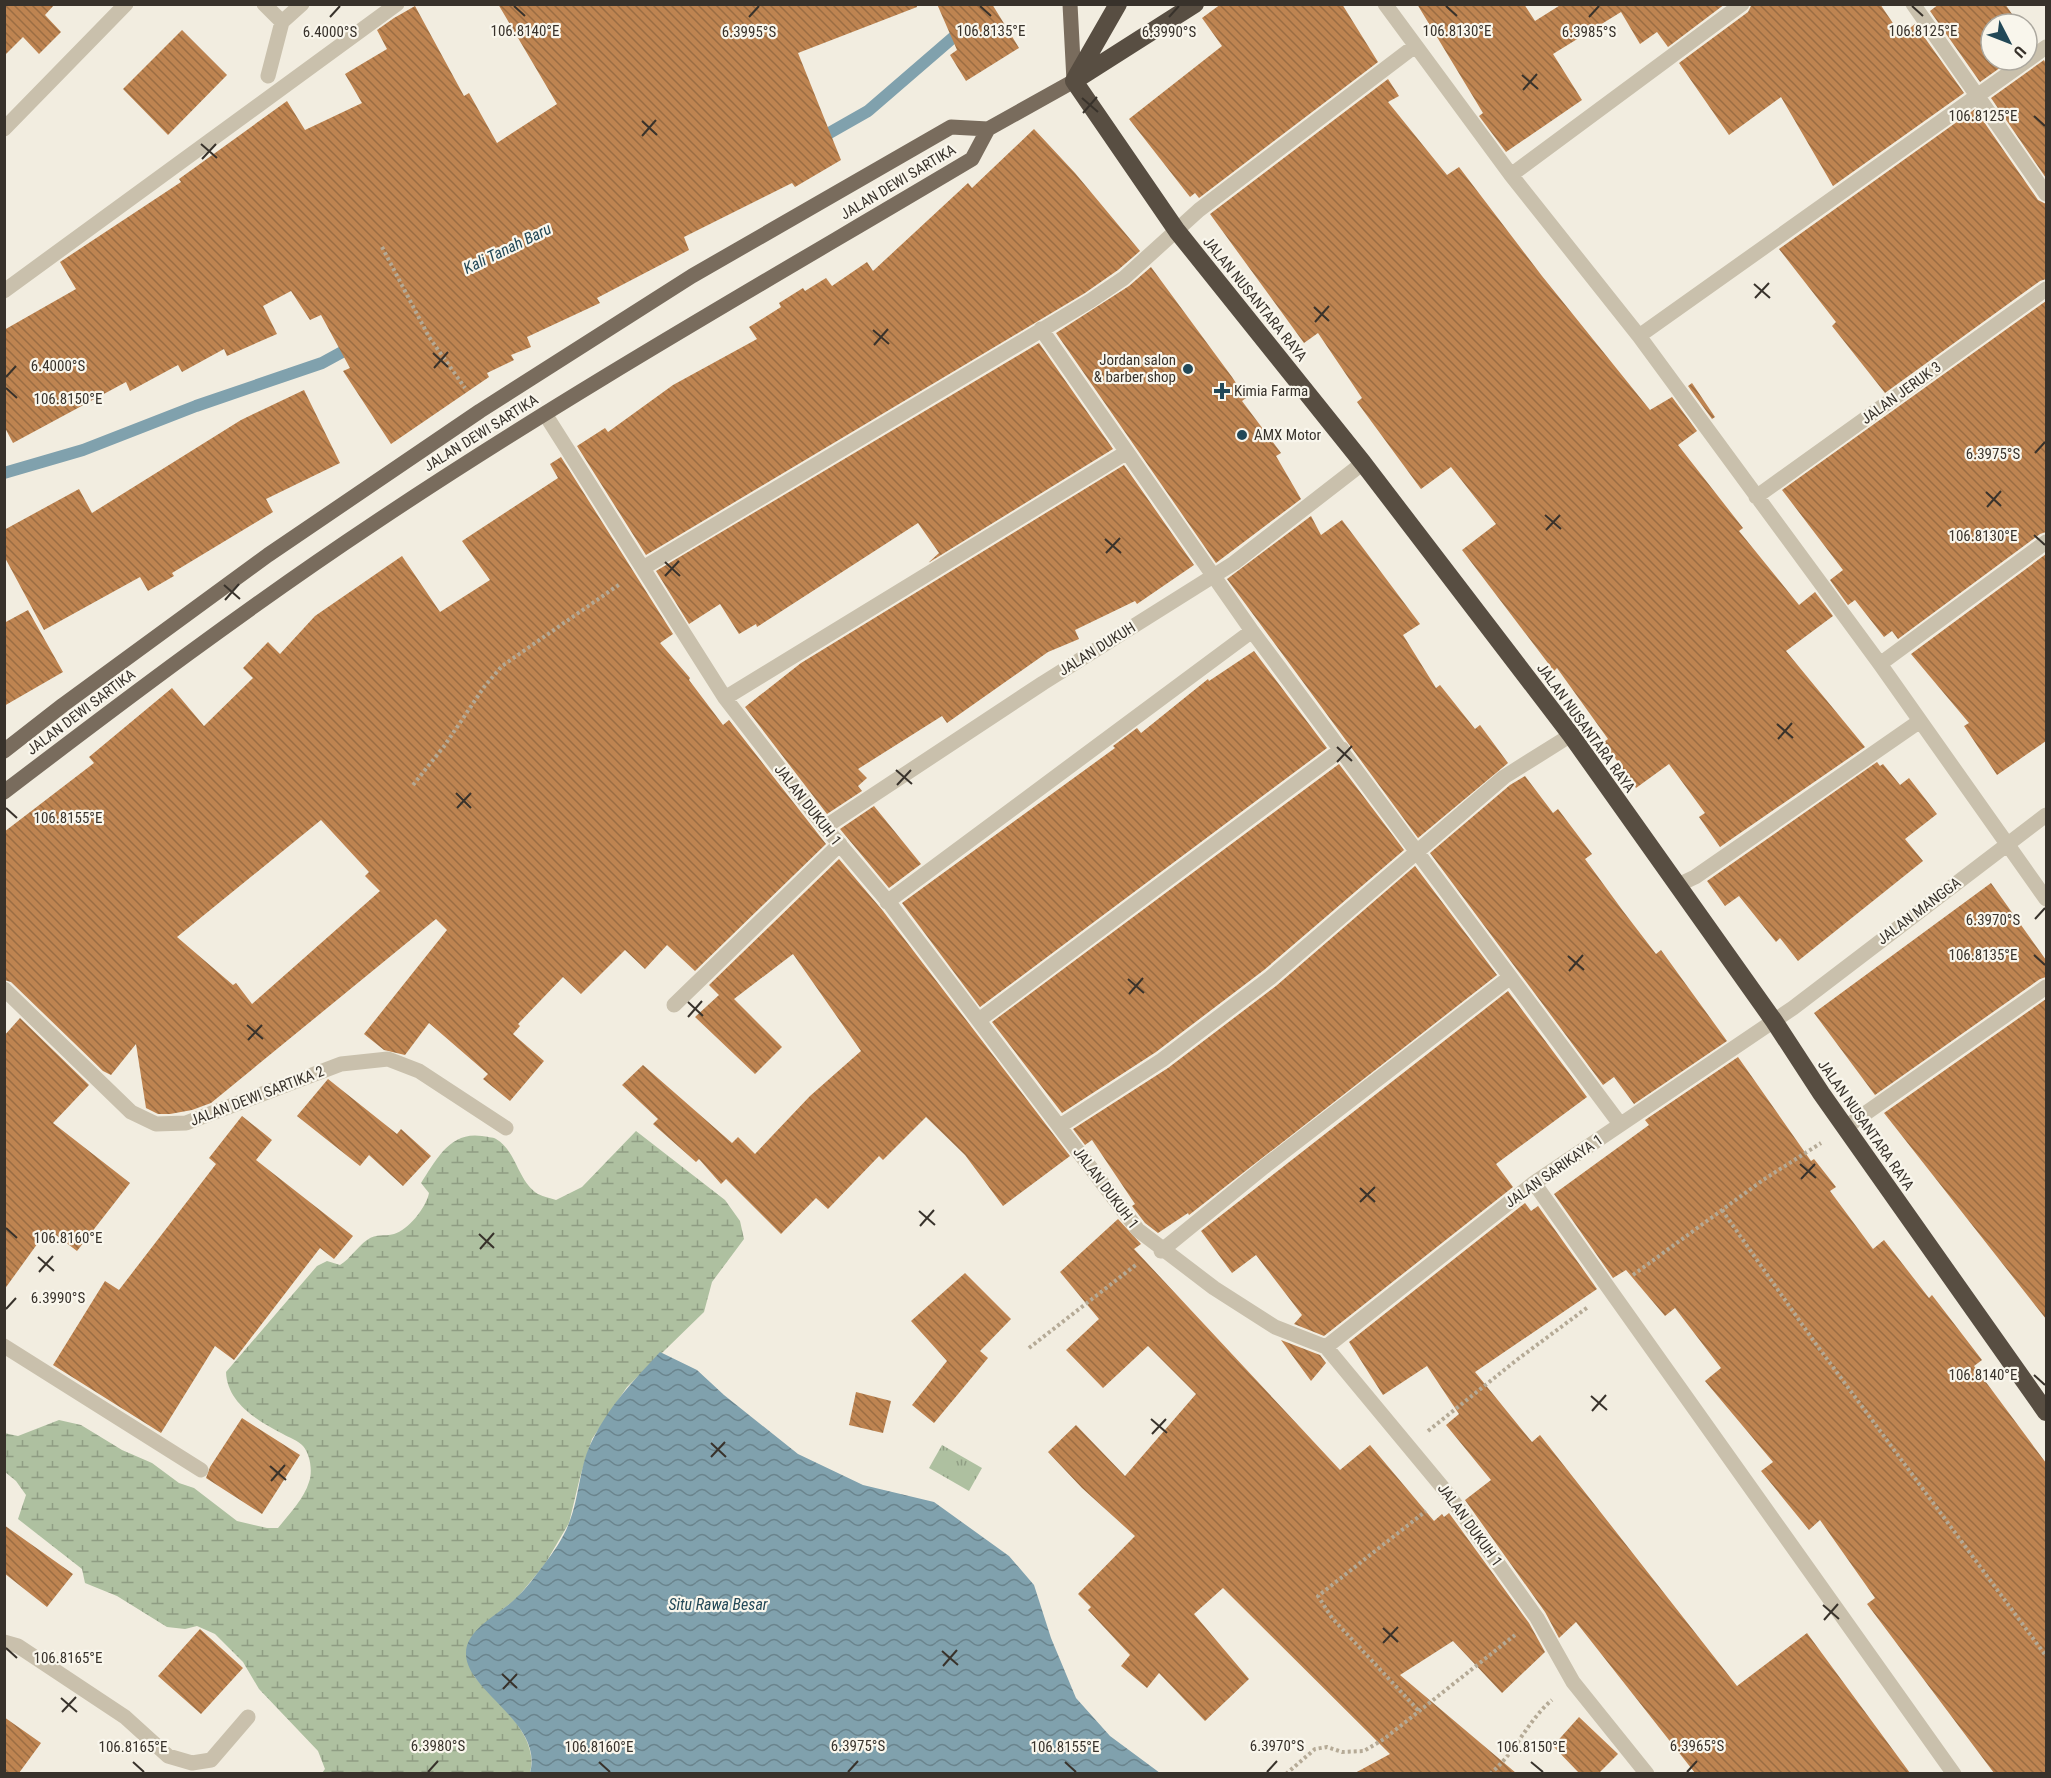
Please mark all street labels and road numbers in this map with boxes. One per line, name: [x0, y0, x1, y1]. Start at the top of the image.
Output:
street label: JALAN DEWI SARTIKA: [837, 140, 959, 224]
street label: JALAN NUSANTARA RAYA: [1199, 233, 1311, 365]
street label: JALAN JERUK 3: [1857, 358, 1945, 428]
street label: JALAN DEWI SARTIKA: [421, 390, 542, 475]
street label: JALAN DUKUH: [1055, 618, 1139, 680]
street label: JALAN NUSANTARA RAYA: [1533, 660, 1639, 796]
street label: JALAN DEWI SARTIKA: [23, 665, 139, 759]
street label: JALAN DUKUH 1: [771, 761, 845, 849]
street label: JALAN MANGGA: [1874, 873, 1965, 948]
street label: JALAN NUSANTARA RAYA: [1814, 1056, 1918, 1194]
street label: JALAN DEWI SARTIKA 2: [187, 1062, 327, 1130]
street label: JALAN SARIKAYA 1: [1502, 1131, 1606, 1211]
street label: JALAN DUKUH 1: [1069, 1143, 1143, 1233]
street label: JALAN DUKUH 1: [1434, 1480, 1506, 1570]

